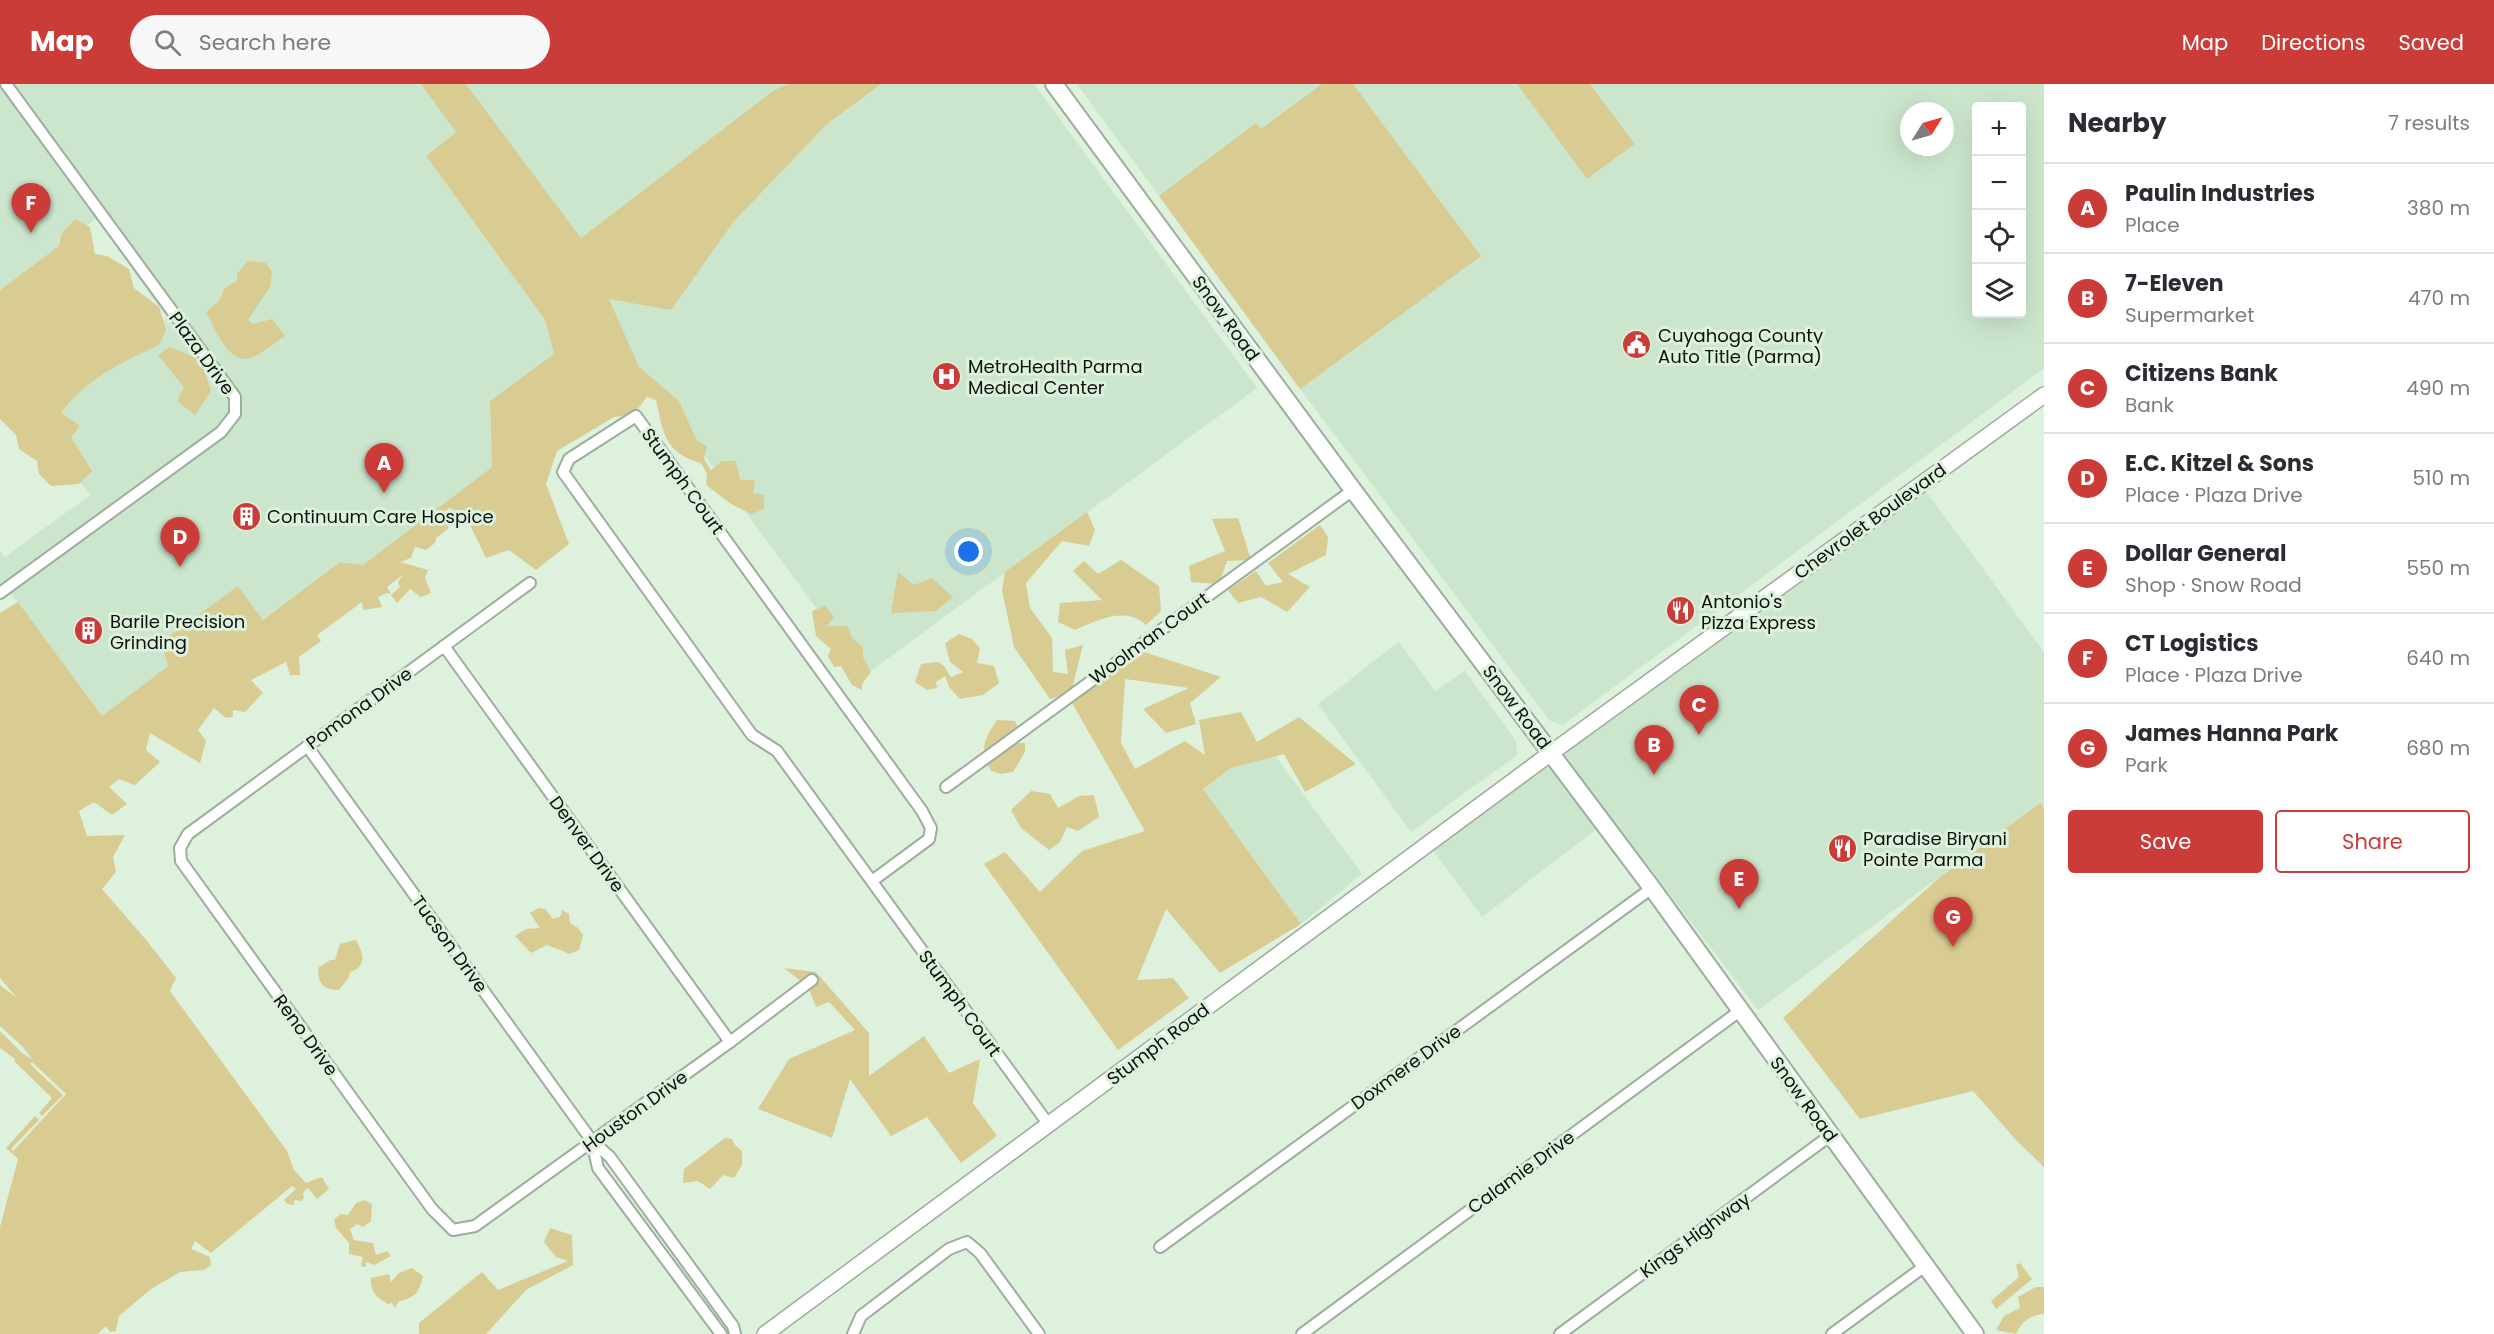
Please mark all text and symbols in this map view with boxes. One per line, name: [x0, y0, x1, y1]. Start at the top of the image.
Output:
search box: [130, 15, 550, 69]
text: Map: [30, 22, 94, 61]
icon: search: [151, 26, 184, 59]
text: Search here: [199, 27, 331, 58]
text: Map: [2182, 28, 2228, 57]
text: Directions: [2261, 28, 2365, 57]
text: Saved: [2398, 28, 2464, 57]
north arrow: [1900, 102, 1954, 156]
map controls: [1972, 102, 2026, 318]
button: +: [1972, 102, 2026, 156]
text: Nearby: [2068, 105, 2166, 141]
text: 7 results: [2388, 109, 2470, 137]
button: −: [1972, 156, 2026, 210]
text: Paulin Industries: [2125, 178, 2315, 209]
pin: F: [12, 184, 51, 233]
text: A: [2080, 194, 2095, 222]
text: 380 m: [2407, 194, 2470, 222]
button: locate: [1972, 210, 2026, 264]
text: Place: [2125, 211, 2180, 239]
button: layers: [1972, 264, 2026, 318]
text: 7-Eleven: [2125, 268, 2224, 299]
street label: Snow Road: [1187, 270, 1265, 366]
text: B: [2081, 284, 2094, 312]
text: 470 m: [2408, 284, 2470, 312]
text: Supermarket: [2125, 301, 2254, 329]
street label: Plaza Drive: [163, 306, 241, 400]
place label: Cuyahoga County Auto Title (Parma): [1658, 323, 1823, 369]
public building icon: Cuyahoga County Auto Title (Parma): [1621, 329, 1653, 361]
place label: MetroHealth Parma Medical Center: [968, 354, 1143, 400]
text: Citizens Bank: [2125, 358, 2278, 389]
hospital icon: MetroHealth Parma Medical Center: [931, 360, 963, 392]
text: C: [2080, 374, 2095, 402]
text: 490 m: [2406, 374, 2470, 402]
text: Bank: [2125, 391, 2174, 419]
street label: Stumph Court: [636, 423, 730, 539]
pin: A: [364, 444, 404, 493]
text: E.C. Kitzel & Sons: [2125, 448, 2314, 479]
street label: Chevrolet Boulevard: [1789, 457, 1951, 585]
text: D: [2080, 464, 2095, 492]
text: 510 m: [2413, 464, 2470, 492]
text: Place · Plaza Drive: [2125, 481, 2303, 509]
building icon: Continuum Care Hospice: [230, 500, 262, 532]
place label: Continuum Care Hospice: [267, 504, 494, 529]
pin: D: [160, 518, 200, 567]
your location: [954, 537, 983, 566]
text: Dollar General: [2125, 538, 2287, 569]
text: E: [2082, 554, 2093, 582]
text: 550 m: [2406, 554, 2470, 582]
text: Shop · Snow Road: [2125, 571, 2302, 599]
street label: Woolman Court: [1084, 586, 1214, 690]
place label: Antonio's Pizza Express: [1701, 589, 1816, 635]
restaurant icon: Antonio's Pizza Express: [1664, 595, 1696, 627]
place label: Barile Precision Grinding: [110, 609, 245, 655]
building icon: Barile Precision Grinding: [73, 615, 105, 647]
text: CT Logistics: [2125, 628, 2259, 659]
text: F: [2082, 644, 2093, 672]
text: 640 m: [2406, 644, 2470, 672]
street label: Snow Road: [1477, 660, 1557, 754]
street label: Pomona Drive: [301, 661, 417, 755]
text: Place · Plaza Drive: [2125, 661, 2303, 689]
pin: C: [1680, 686, 1718, 735]
text: James Hanna Park: [2125, 718, 2338, 749]
pin: B: [1634, 726, 1674, 775]
text: G: [2080, 734, 2095, 762]
text: 680 m: [2406, 734, 2470, 762]
text: Park: [2125, 751, 2168, 779]
street label: Denver Drive: [544, 791, 630, 897]
button: Save: [2068, 810, 2263, 873]
button: Share: [2275, 810, 2470, 873]
place label: Paradise Biryani Pointe Parma: [1863, 826, 2007, 872]
restaurant icon: Paradise Biryani Pointe Parma: [1826, 832, 1858, 864]
pin: E: [1720, 860, 1758, 909]
street label: Tucson Drive: [406, 890, 494, 998]
pin: G: [1934, 898, 1972, 947]
street label: Stumph Court: [913, 945, 1007, 1061]
street label: Reno Drive: [268, 989, 344, 1081]
street label: Stumph Road: [1102, 997, 1214, 1091]
street label: Doxmere Drive: [1346, 1019, 1466, 1115]
street label: Snow Road: [1765, 1051, 1843, 1147]
street label: Houston Drive: [577, 1064, 693, 1158]
street label: Calamie Drive: [1462, 1125, 1580, 1219]
street label: Kings Highway: [1635, 1186, 1755, 1284]

